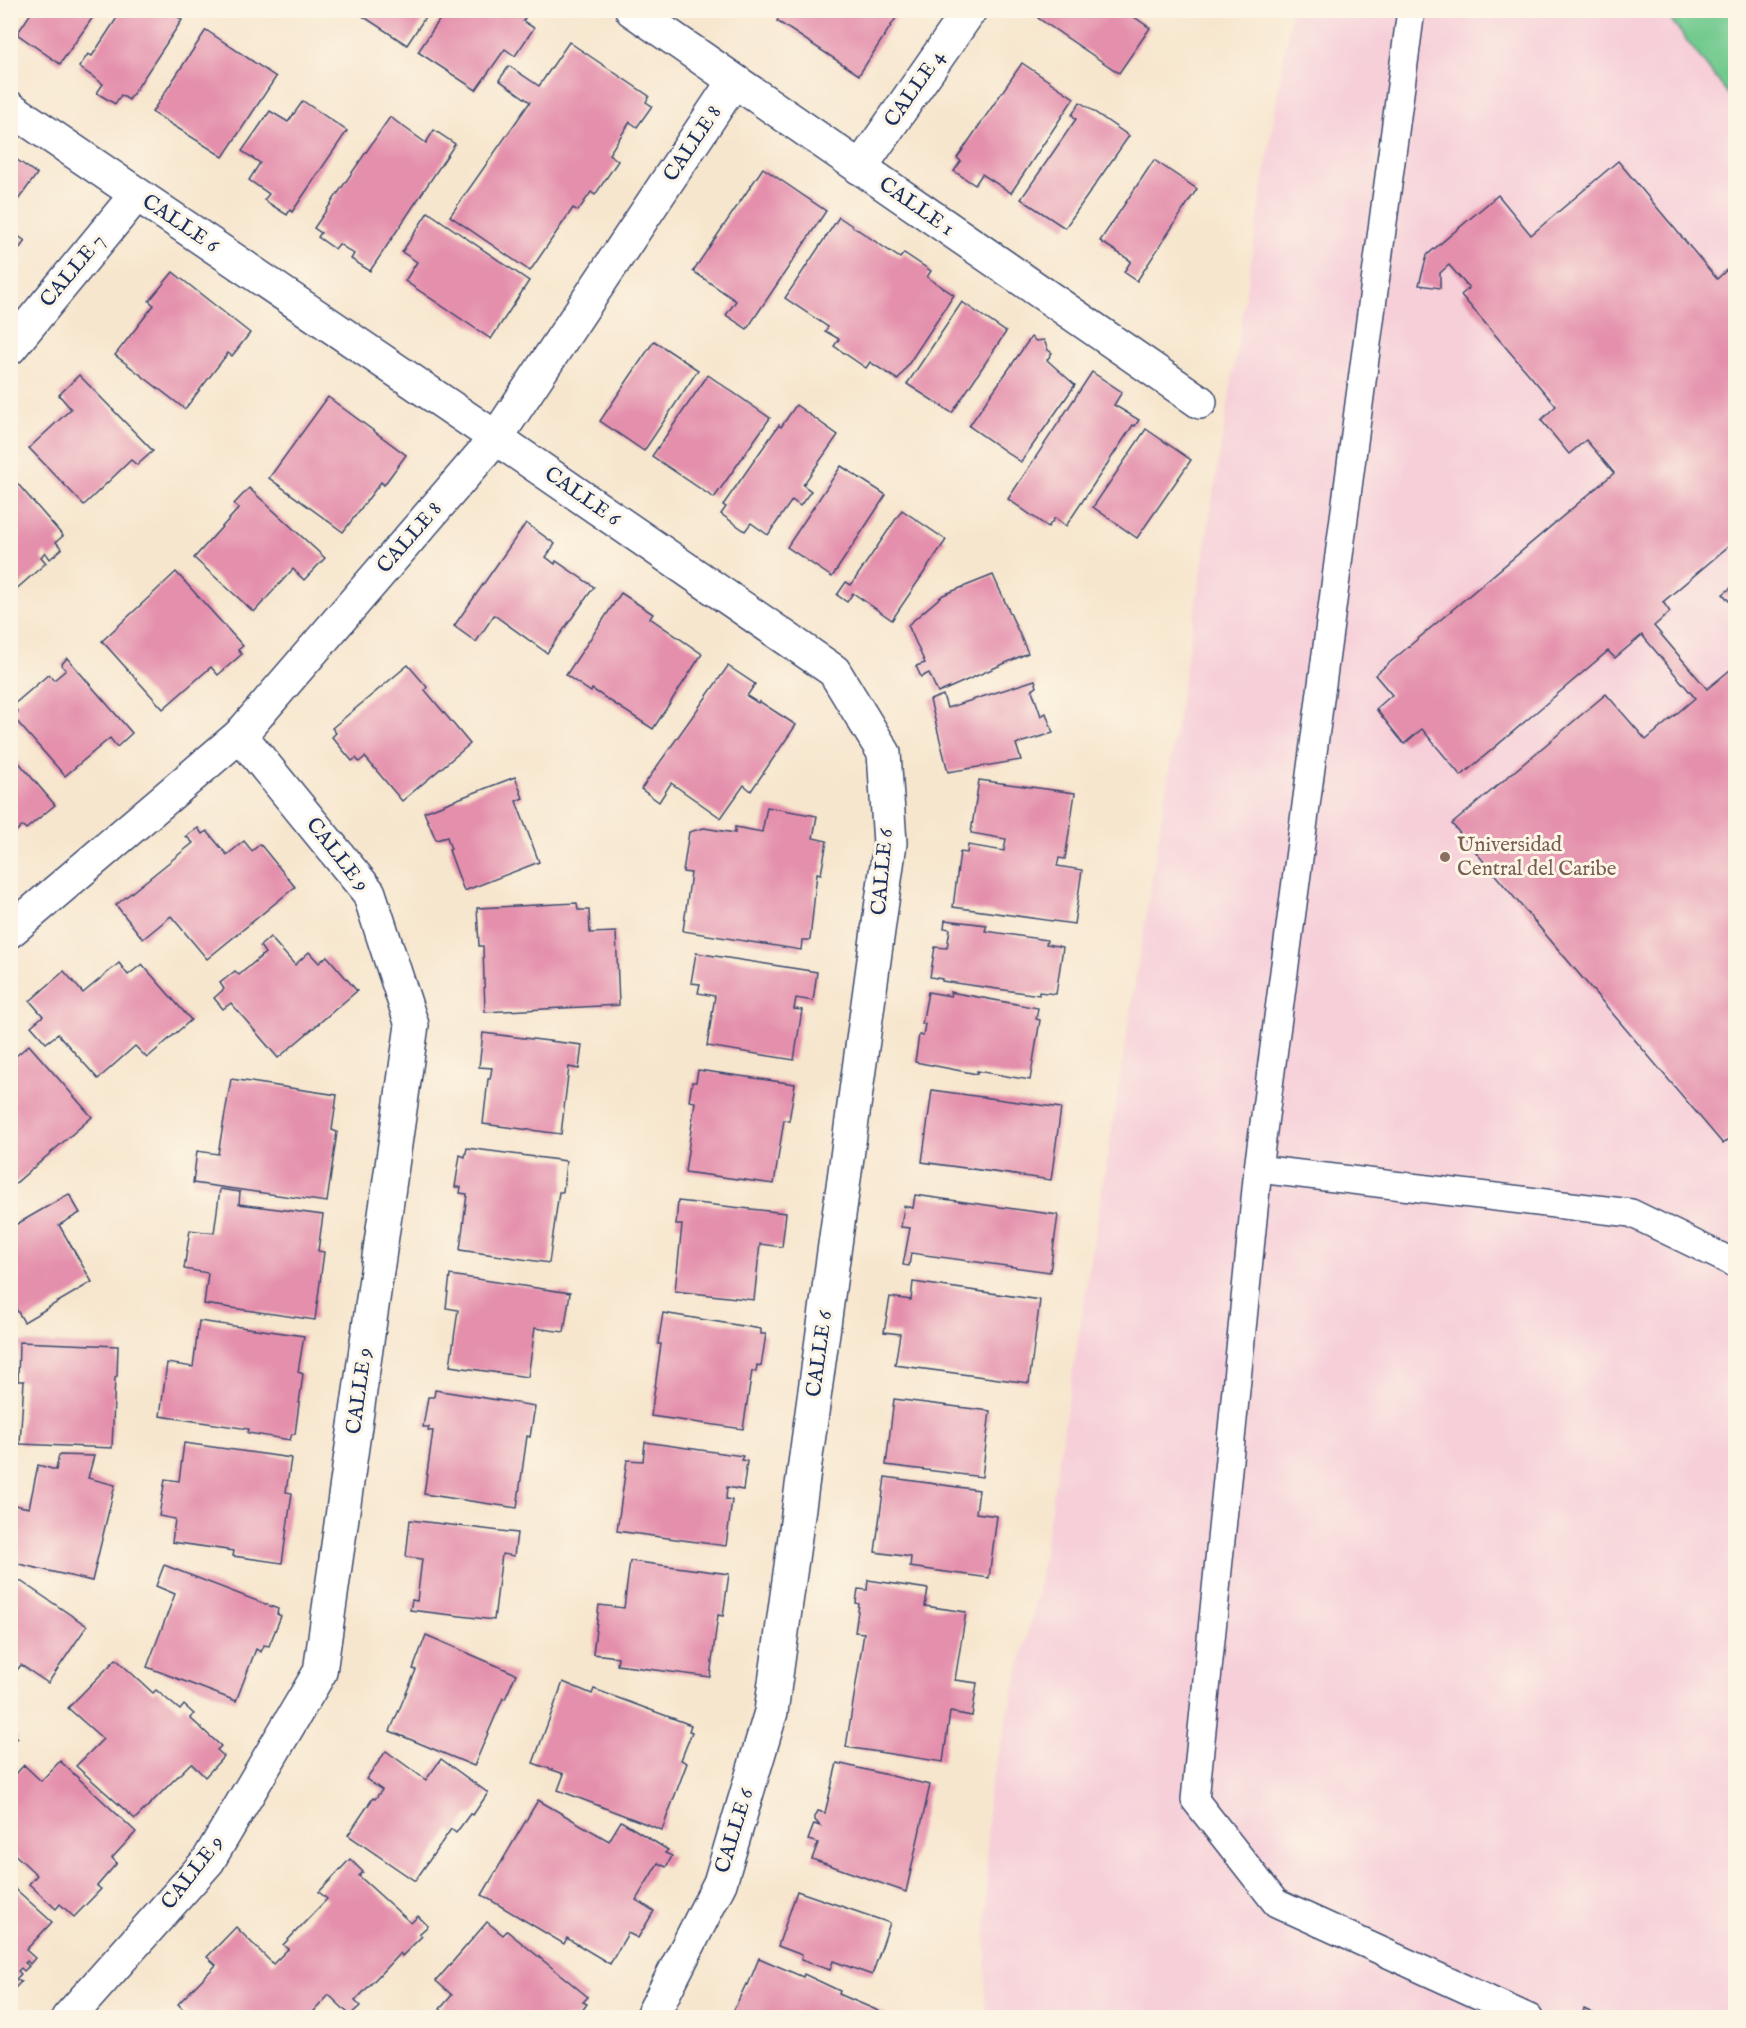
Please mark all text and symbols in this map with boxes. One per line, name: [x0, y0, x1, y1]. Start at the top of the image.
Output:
street label: CALLE 4: [879, 44, 952, 133]
street label: CALLE 8: [658, 101, 728, 187]
street label: CALLE 1: [873, 171, 959, 243]
street label: CALLE 6: [136, 188, 225, 260]
street label: CALLE 7: [34, 229, 112, 313]
street label: CALLE 6: [539, 461, 626, 534]
street label: CALLE 8: [371, 497, 449, 579]
street label: CALLE 9: [299, 812, 375, 898]
street label: CALLE 6: [866, 826, 900, 916]
place label: Universidad Central del Caribe: [1457, 832, 1617, 883]
marker: Universidad Central del Caribe: [1438, 850, 1452, 864]
street label: CALLE 6: [801, 1308, 840, 1399]
street label: CALLE 9: [341, 1346, 379, 1436]
street label: CALLE 6: [709, 1784, 761, 1877]
street label: CALLE 9: [155, 1830, 231, 1916]

